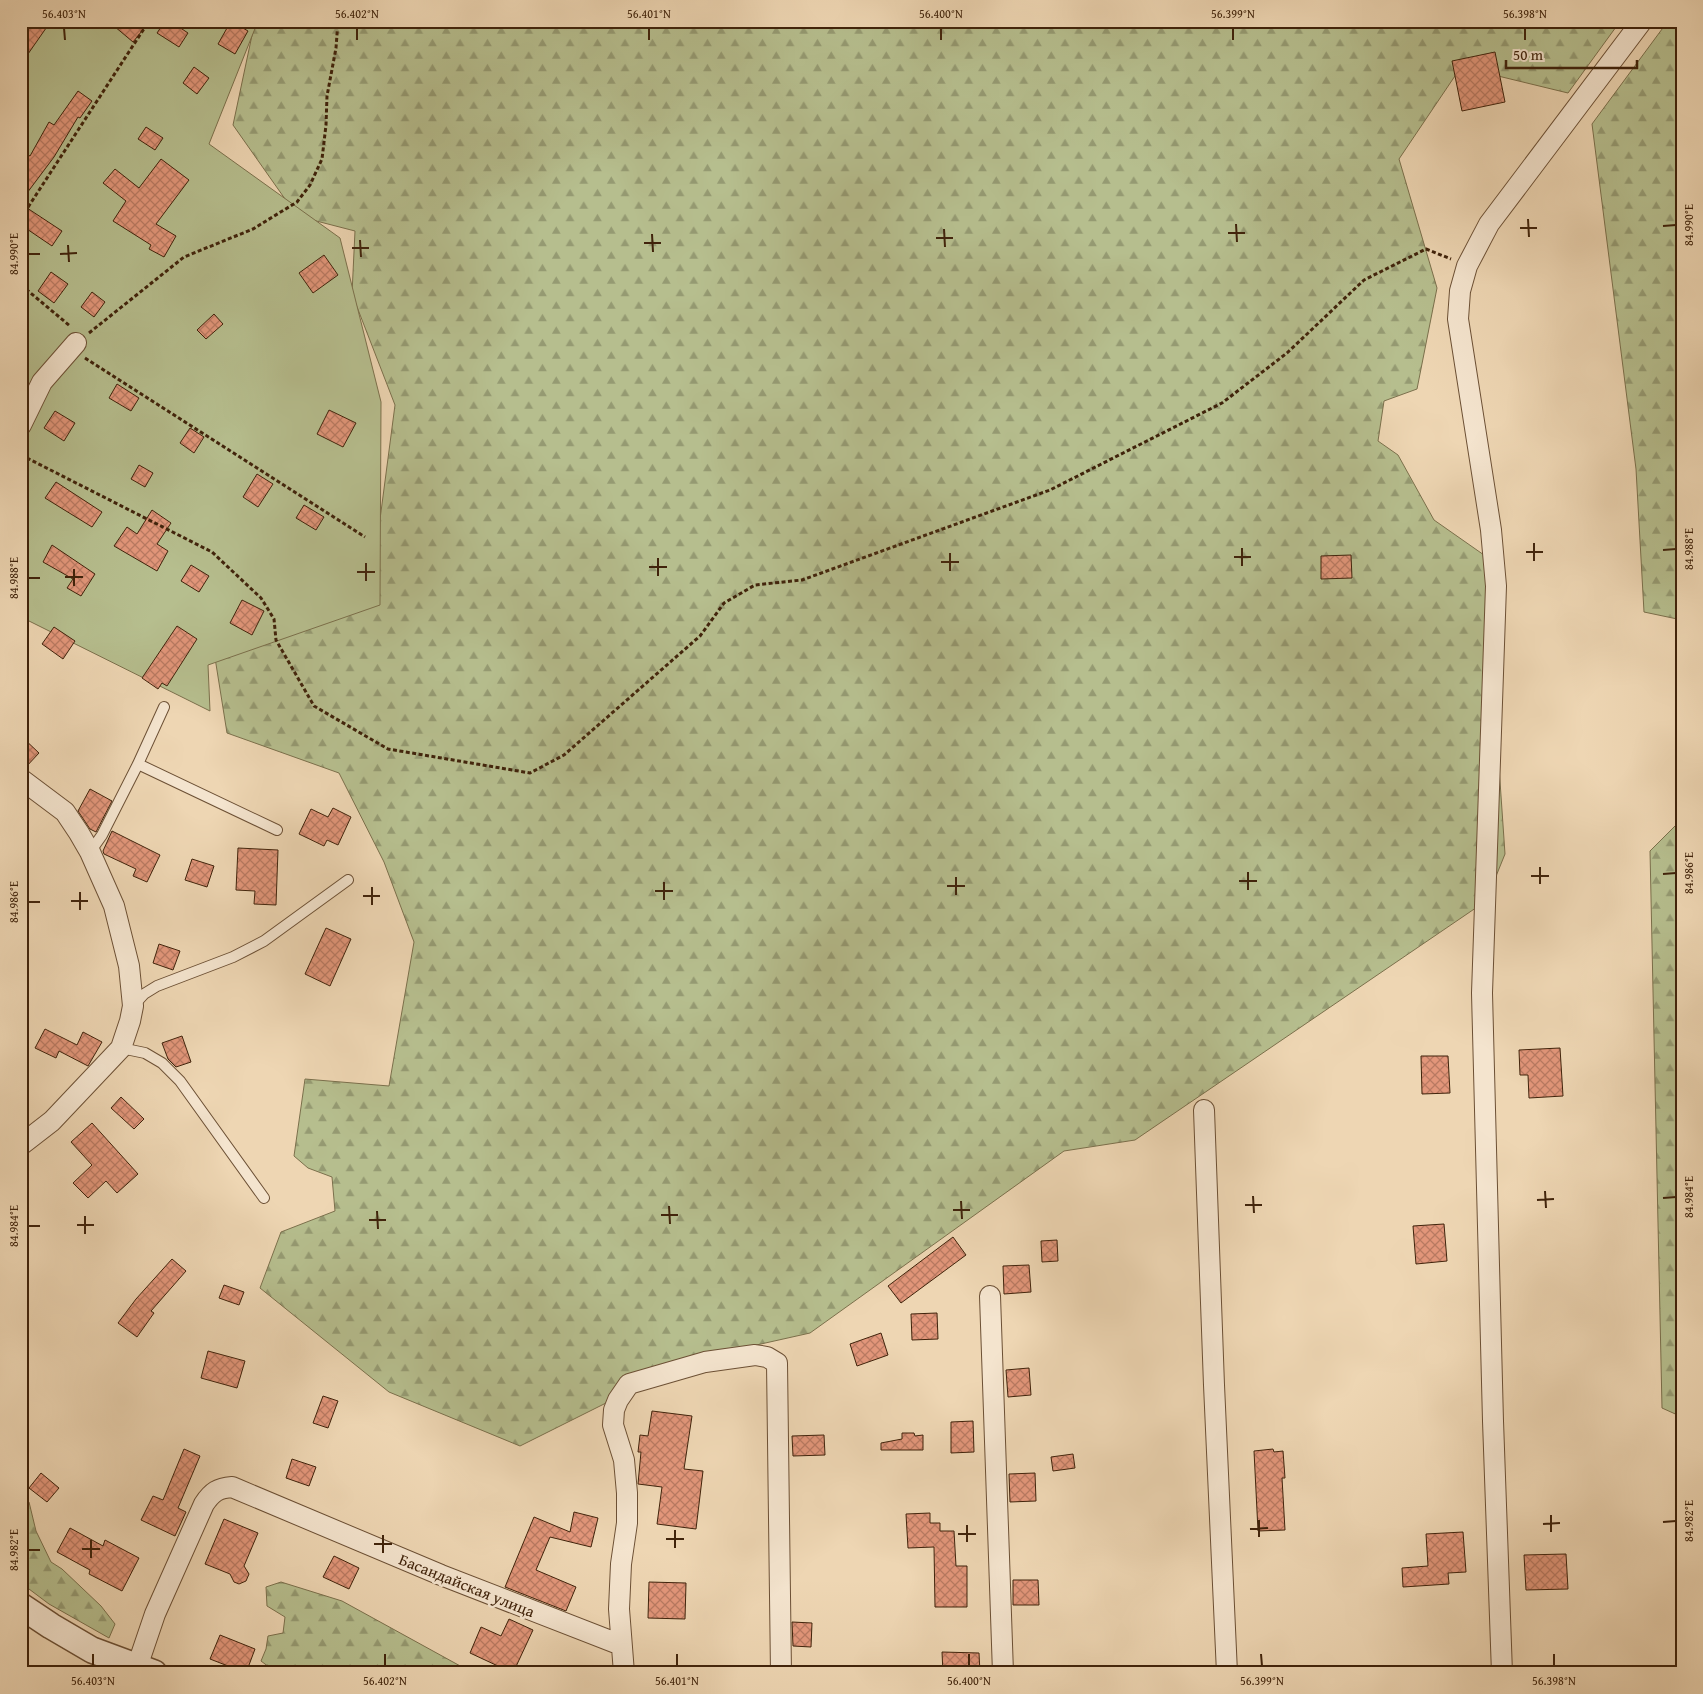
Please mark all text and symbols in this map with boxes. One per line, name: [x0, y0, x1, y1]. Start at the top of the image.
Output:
text: 56.403°N: [42, 5, 86, 22]
text: 56.402°N: [335, 5, 379, 22]
text: 56.401°N: [627, 5, 671, 22]
text: 56.400°N: [919, 5, 963, 22]
text: 56.399°N: [1211, 5, 1255, 22]
text: 56.398°N: [1503, 5, 1547, 22]
scale bar: [1506, 38, 1637, 70]
text: 50 m: [1513, 44, 1544, 65]
text: 84.990°E: [1680, 204, 1697, 246]
text: 84.990°E: [5, 233, 22, 275]
text: 84.988°E: [1680, 528, 1697, 570]
text: 84.988°E: [5, 557, 22, 599]
text: 84.986°E: [1680, 852, 1697, 894]
text: 84.986°E: [5, 881, 22, 923]
text: 84.984°E: [1680, 1176, 1697, 1218]
text: 84.984°E: [5, 1205, 22, 1247]
text: 84.982°E: [1680, 1500, 1697, 1542]
text: 84.982°E: [5, 1529, 22, 1571]
street label: Басандайская улица: [396, 1547, 539, 1623]
text: 56.403°N: [71, 1672, 115, 1689]
text: 56.402°N: [363, 1672, 407, 1689]
text: 56.401°N: [655, 1672, 699, 1689]
text: 56.400°N: [947, 1672, 991, 1689]
text: 56.399°N: [1240, 1672, 1284, 1689]
text: 56.398°N: [1532, 1672, 1576, 1689]

